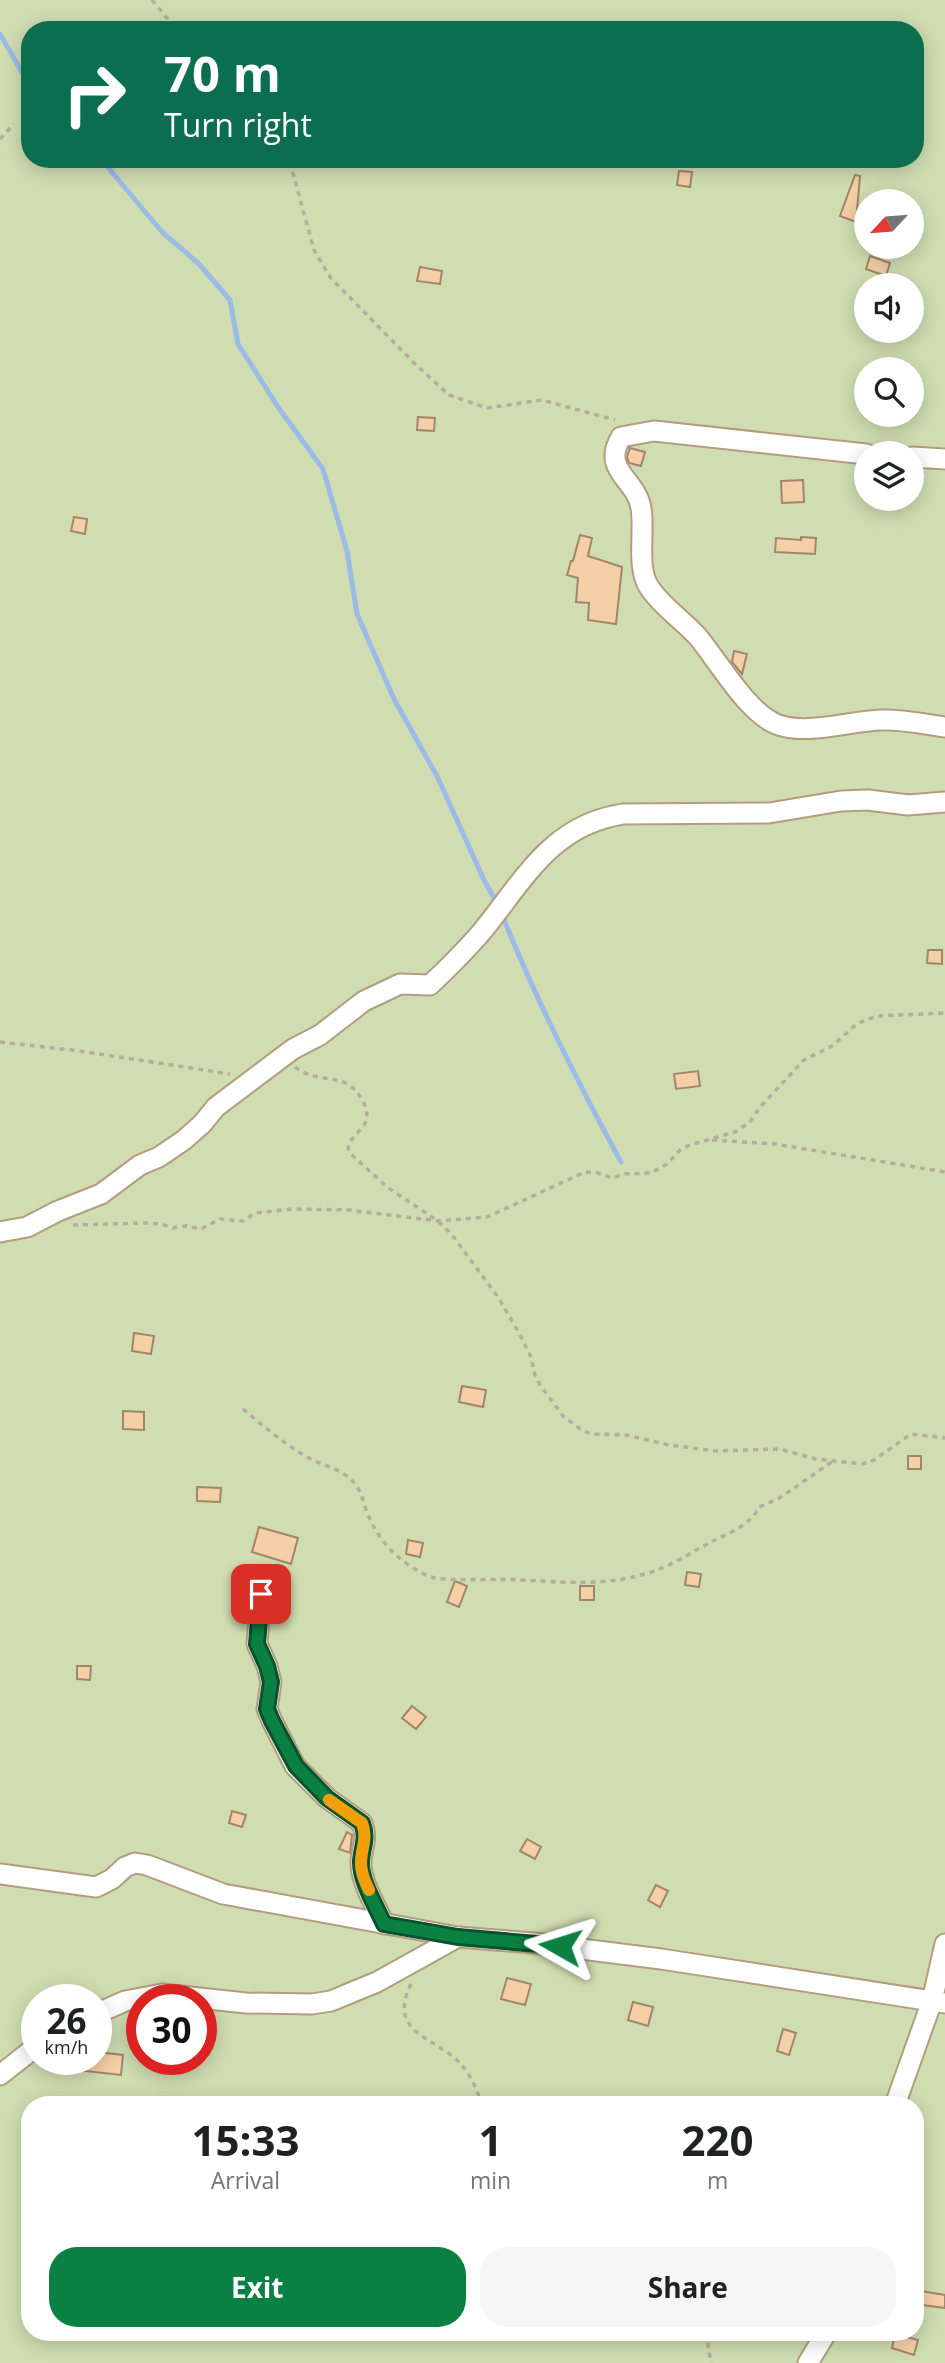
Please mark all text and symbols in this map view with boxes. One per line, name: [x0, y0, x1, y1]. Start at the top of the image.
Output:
text: 70 m: [164, 40, 281, 106]
icon: right: [49, 49, 140, 140]
text: Turn right: [164, 103, 312, 146]
north arrow: [854, 189, 924, 259]
map controls: [854, 189, 924, 511]
button: sound: [854, 273, 924, 343]
button: search: [854, 357, 924, 427]
button: layers: [854, 441, 924, 511]
pin: [231, 1564, 291, 1624]
icon: arrive: [242, 1575, 280, 1613]
position arrow: [523, 1909, 597, 1983]
speed limit sign: 30: [126, 1984, 217, 2075]
text: 26: [46, 1997, 87, 2044]
text: km/h: [45, 2035, 88, 2059]
text: 15:33: [191, 2111, 299, 2168]
text: 1: [478, 2111, 503, 2168]
text: 220: [682, 2111, 754, 2168]
text: Arrival: [211, 2164, 280, 2196]
text: min: [470, 2164, 511, 2196]
text: m: [707, 2164, 728, 2196]
button: Exit: [49, 2247, 466, 2327]
button: Share: [480, 2247, 896, 2327]

